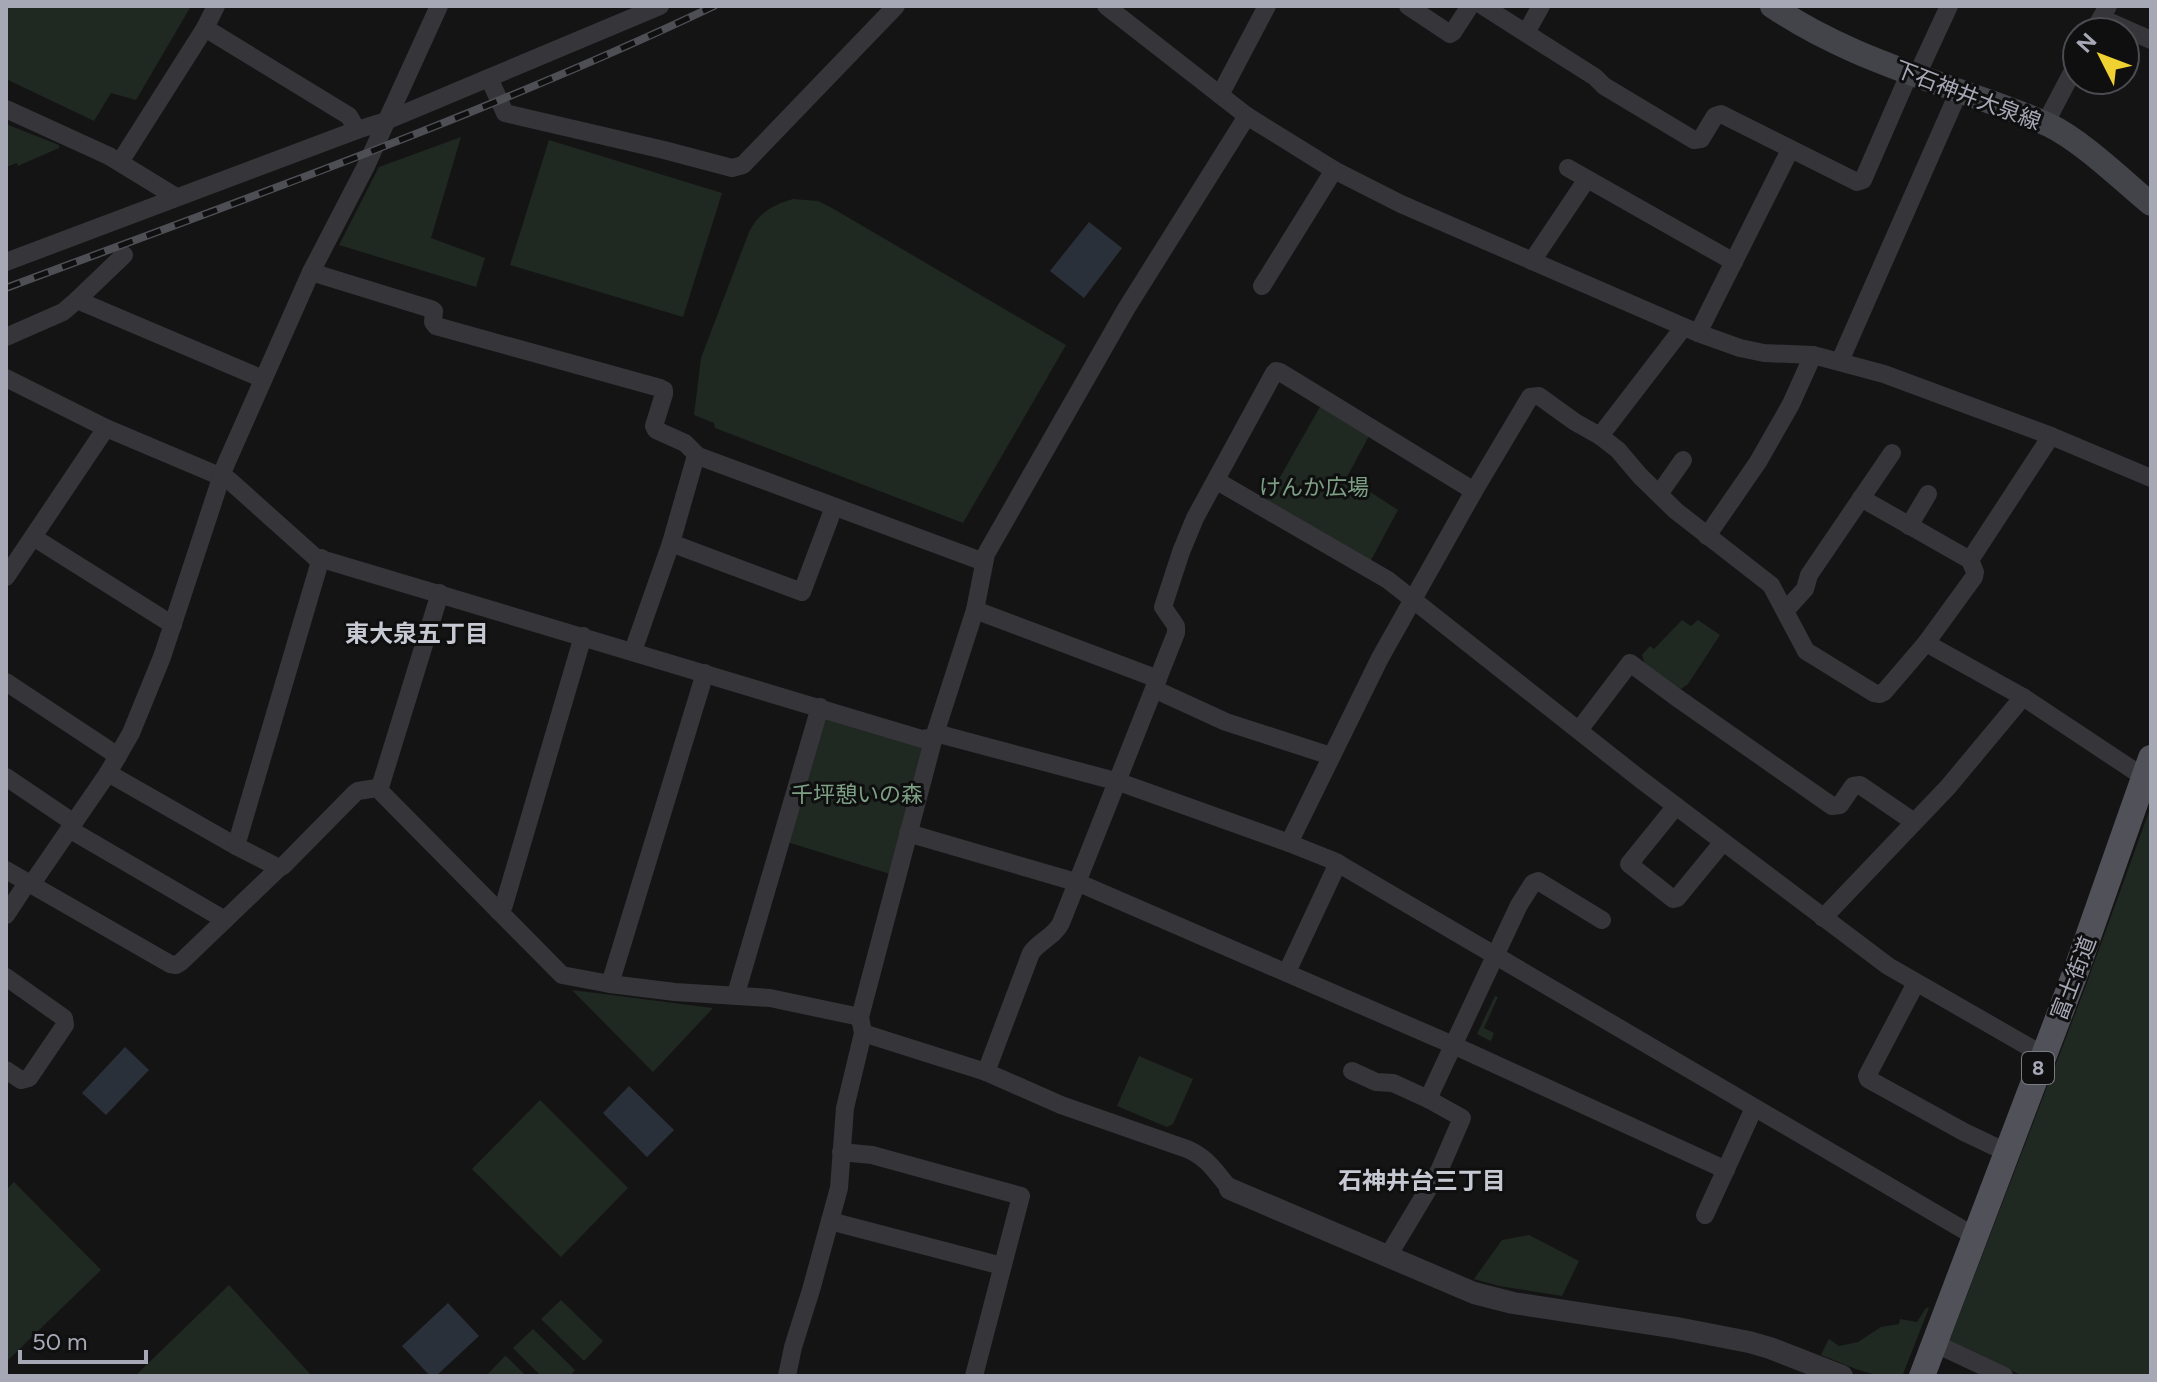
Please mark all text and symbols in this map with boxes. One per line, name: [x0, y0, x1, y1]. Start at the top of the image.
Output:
north arrow: [2061, 16, 2141, 96]
text: N: [2071, 28, 2102, 58]
street label: 下石神井大泉線: [1891, 55, 2045, 136]
park label: けんか広場: [1259, 474, 1369, 501]
district label: 東大泉五丁目: [345, 619, 489, 648]
park label: 千坪憩いの森: [791, 781, 923, 808]
street label: 富士街道: [2045, 932, 2102, 1024]
road number: 8: [2022, 1052, 2054, 1084]
district label: 石神井台三丁目: [1338, 1166, 1506, 1195]
scale bar: [20, 1314, 146, 1364]
text: 50 m: [32, 1327, 88, 1356]

